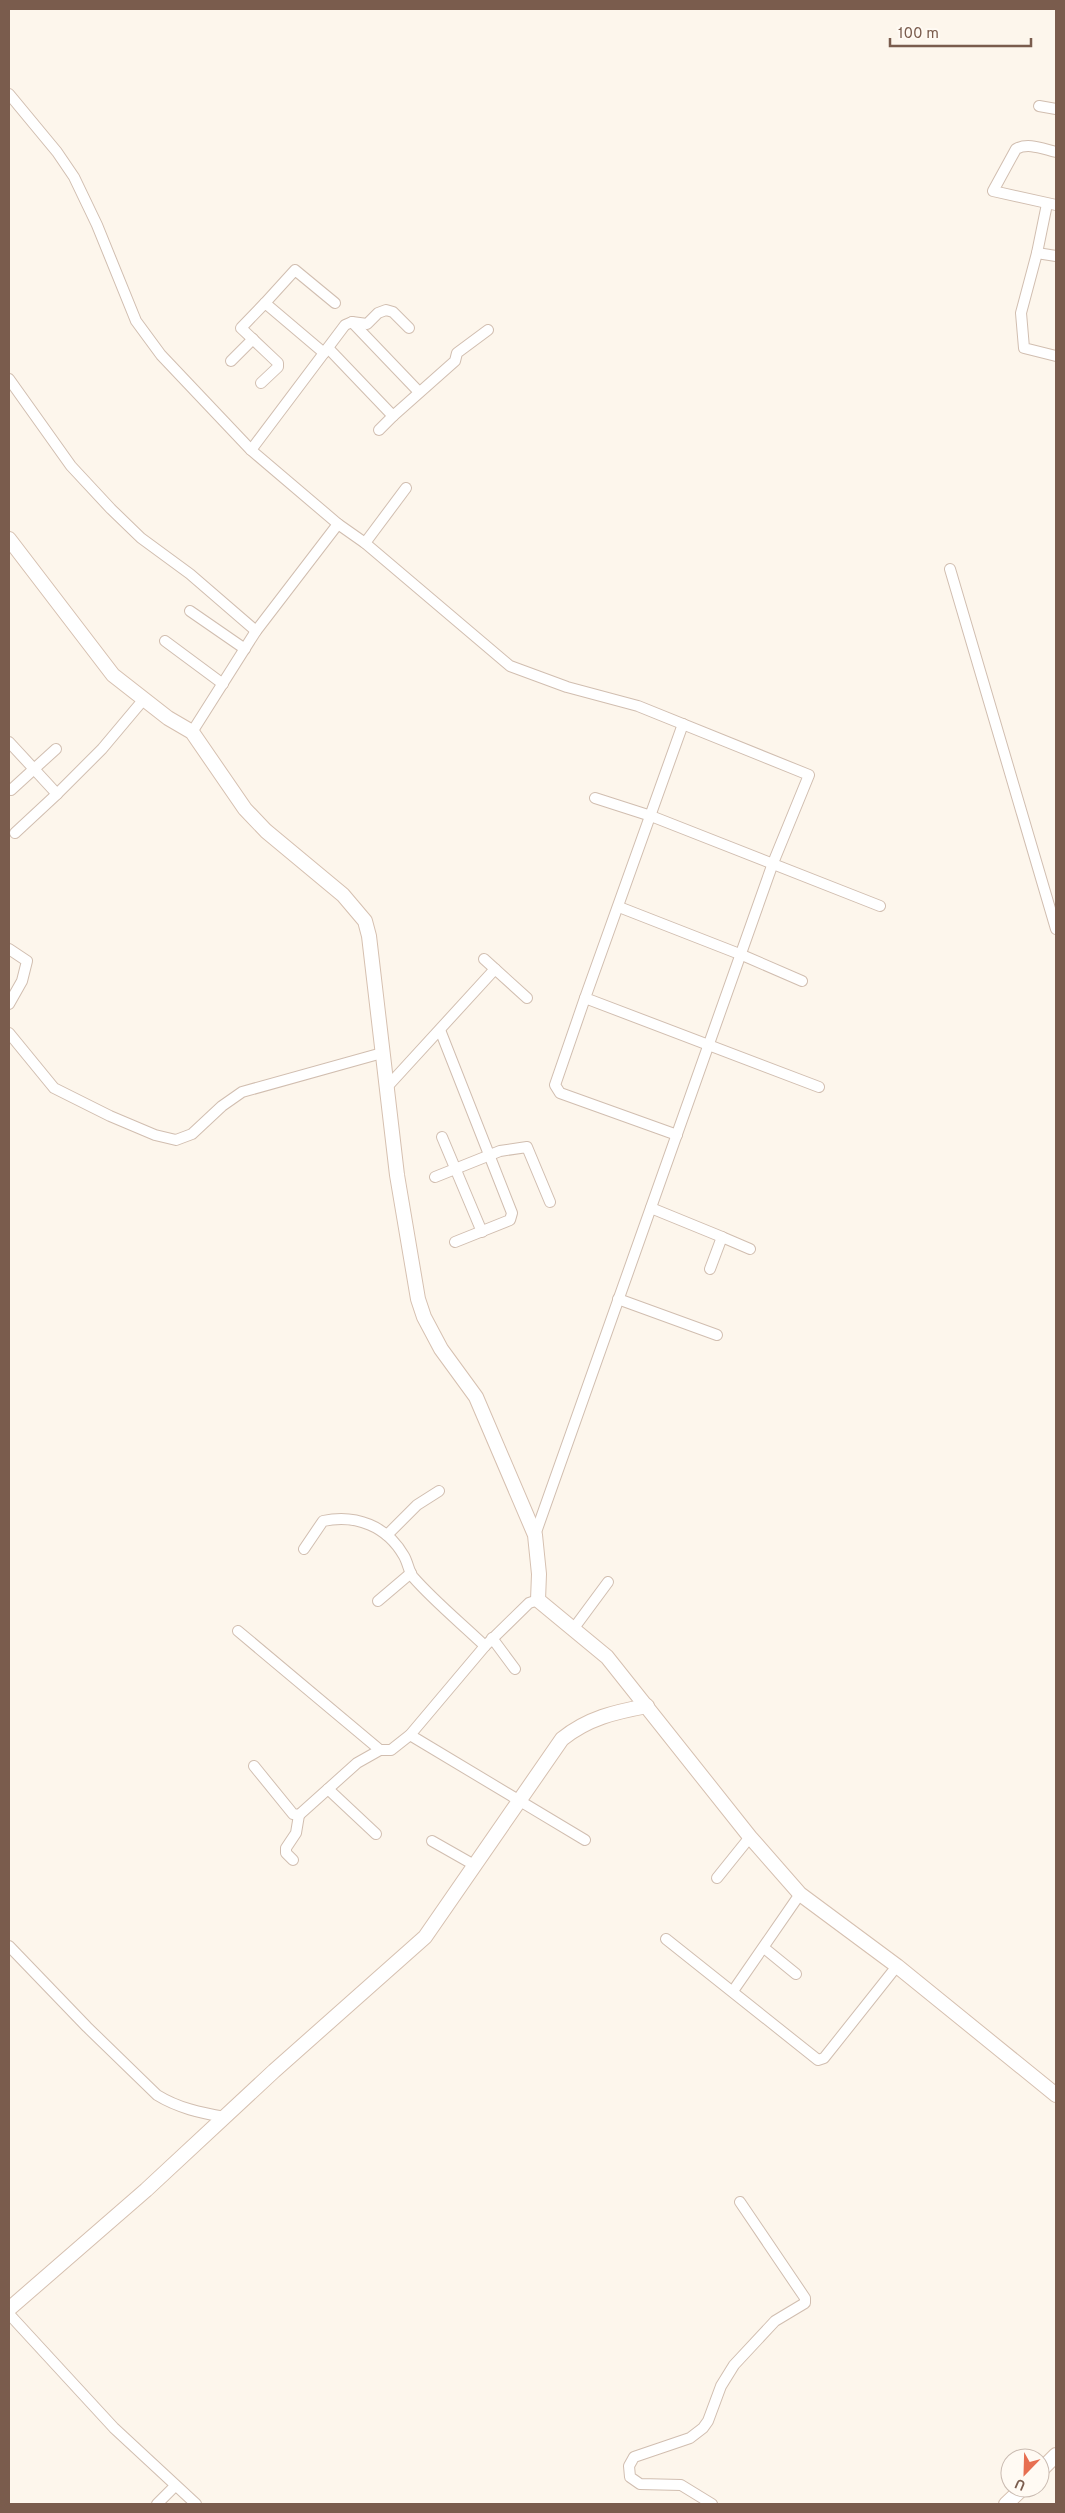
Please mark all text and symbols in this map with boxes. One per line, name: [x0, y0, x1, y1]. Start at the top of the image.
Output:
scale bar: [890, 15, 1031, 47]
text: 100 m: [898, 25, 939, 44]
north arrow: [1000, 2448, 1050, 2498]
text: U: [1013, 2474, 1028, 2493]

